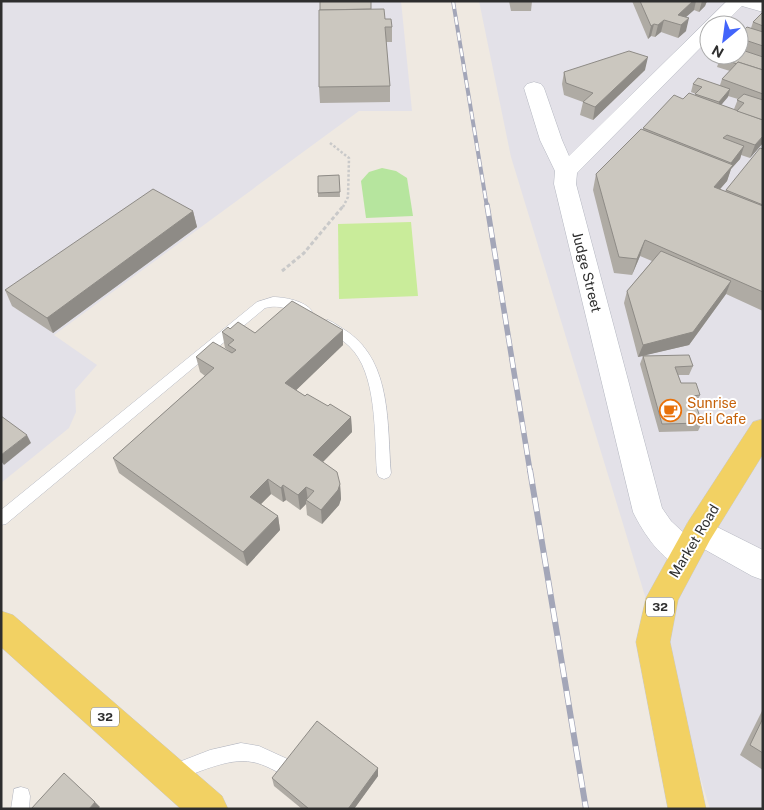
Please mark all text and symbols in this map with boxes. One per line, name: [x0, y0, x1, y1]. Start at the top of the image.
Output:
north arrow: [699, 15, 749, 65]
text: N: [709, 42, 726, 61]
street label: Judge Street: [569, 230, 605, 314]
place label: Sunrise Deli Cafe: [687, 395, 746, 427]
cafe icon: Sunrise Deli Cafe: [659, 399, 683, 423]
street label: Market Road: [666, 501, 722, 581]
road number: 32: [646, 598, 674, 616]
road number: 32: [91, 708, 119, 726]

